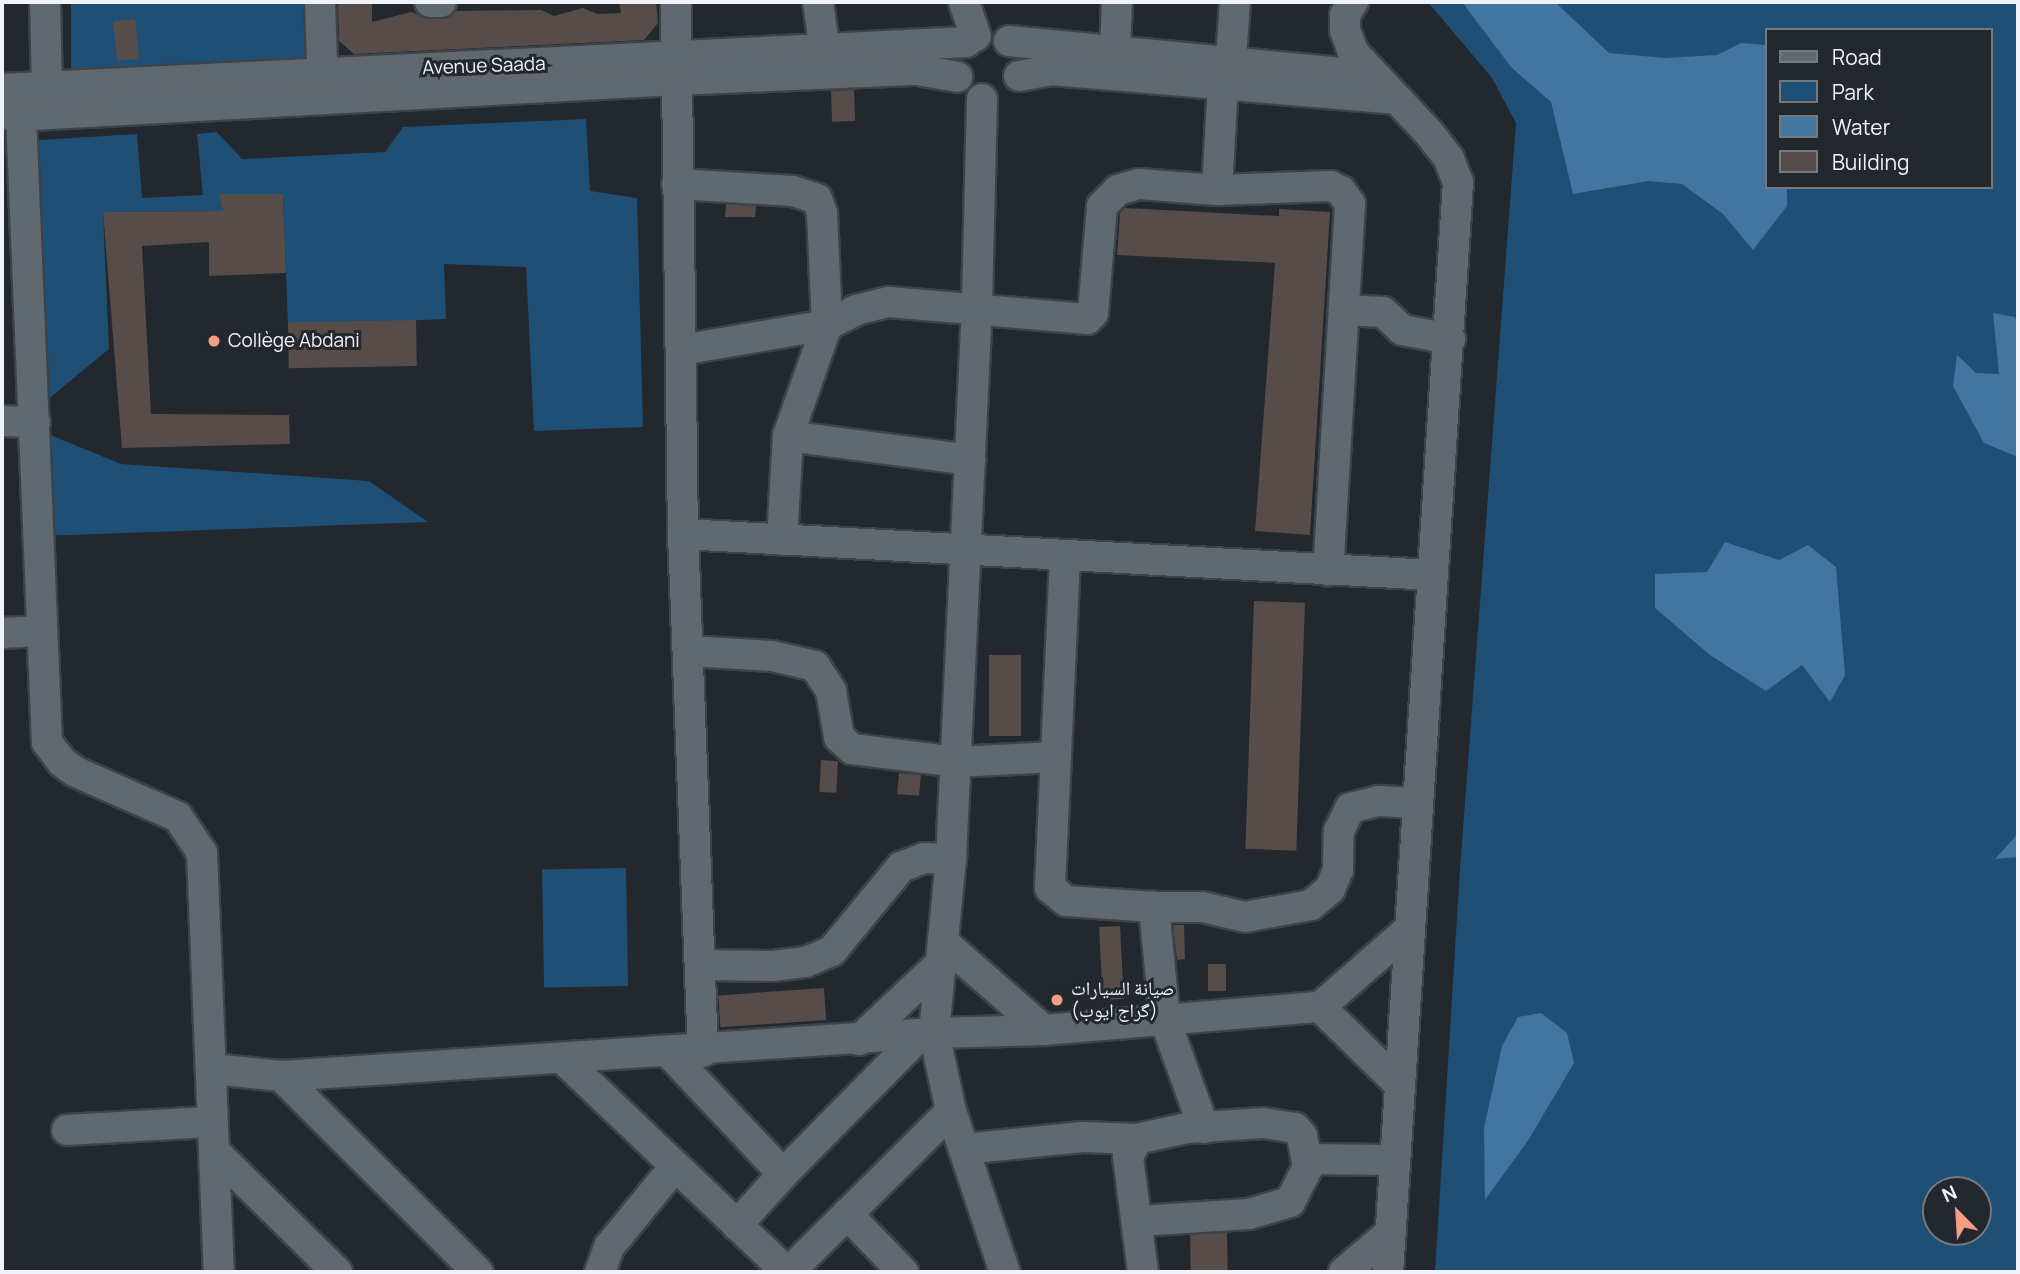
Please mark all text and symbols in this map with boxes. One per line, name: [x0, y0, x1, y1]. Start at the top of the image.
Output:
legend: [1764, 28, 1992, 189]
text: Road: [1832, 43, 1882, 71]
street label: Avenue Saada: [422, 52, 546, 80]
text: Park: [1832, 78, 1874, 106]
text: Water: [1832, 113, 1890, 141]
text: Building: [1832, 148, 1909, 176]
place label: Collège Abdani: [228, 330, 360, 352]
marker: Collège Abdani: [206, 333, 222, 349]
place label: صيانة السيارات (گراج ايوب): [1071, 978, 1175, 1022]
marker: صيانة السيارات (گراج ايوب): [1049, 992, 1065, 1008]
north arrow: [1922, 1176, 1992, 1246]
text: N: [1938, 1179, 1961, 1208]

